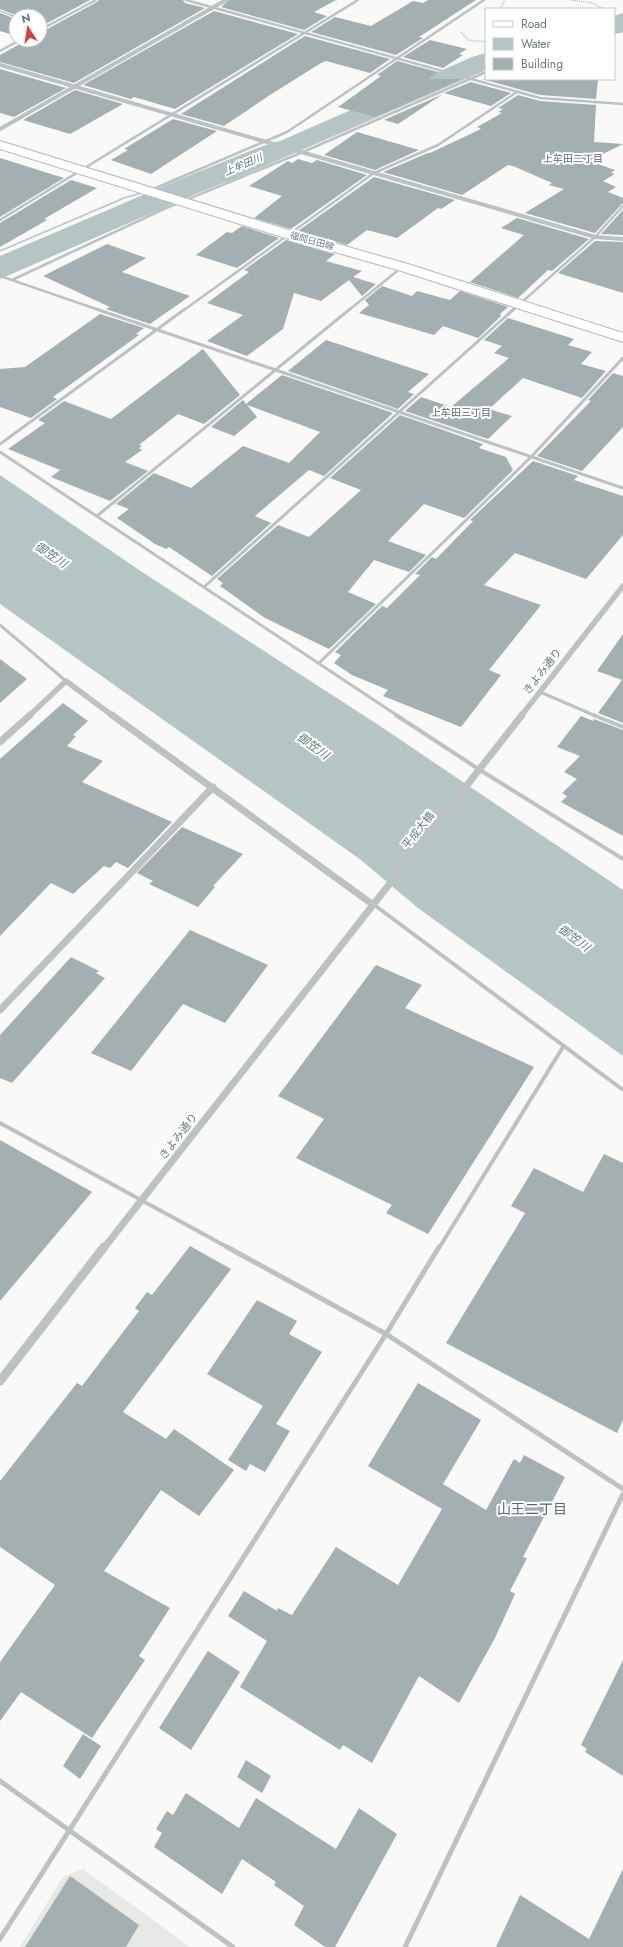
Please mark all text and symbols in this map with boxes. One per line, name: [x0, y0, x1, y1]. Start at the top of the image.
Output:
north arrow: [8, 8, 48, 48]
legend: [485, 8, 615, 80]
text: N: [20, 9, 32, 27]
text: Road: [521, 15, 547, 33]
text: Water: [521, 35, 552, 53]
text: Building: [521, 55, 563, 73]
water label: 上牟田川: [222, 149, 265, 179]
district label: 上牟田二丁目: [543, 151, 603, 166]
street label: 福岡日田線: [289, 228, 337, 253]
district label: 上牟田三丁目: [431, 405, 491, 420]
water label: 御笠川: [31, 537, 73, 574]
street label: きよみ通り: [519, 644, 565, 698]
water label: 御笠川: [293, 728, 334, 765]
street label: 平成大橋: [398, 808, 438, 852]
water label: 御笠川: [554, 920, 595, 957]
street label: きよみ通り: [155, 1109, 201, 1163]
district label: 山王二丁目: [497, 1499, 567, 1519]

